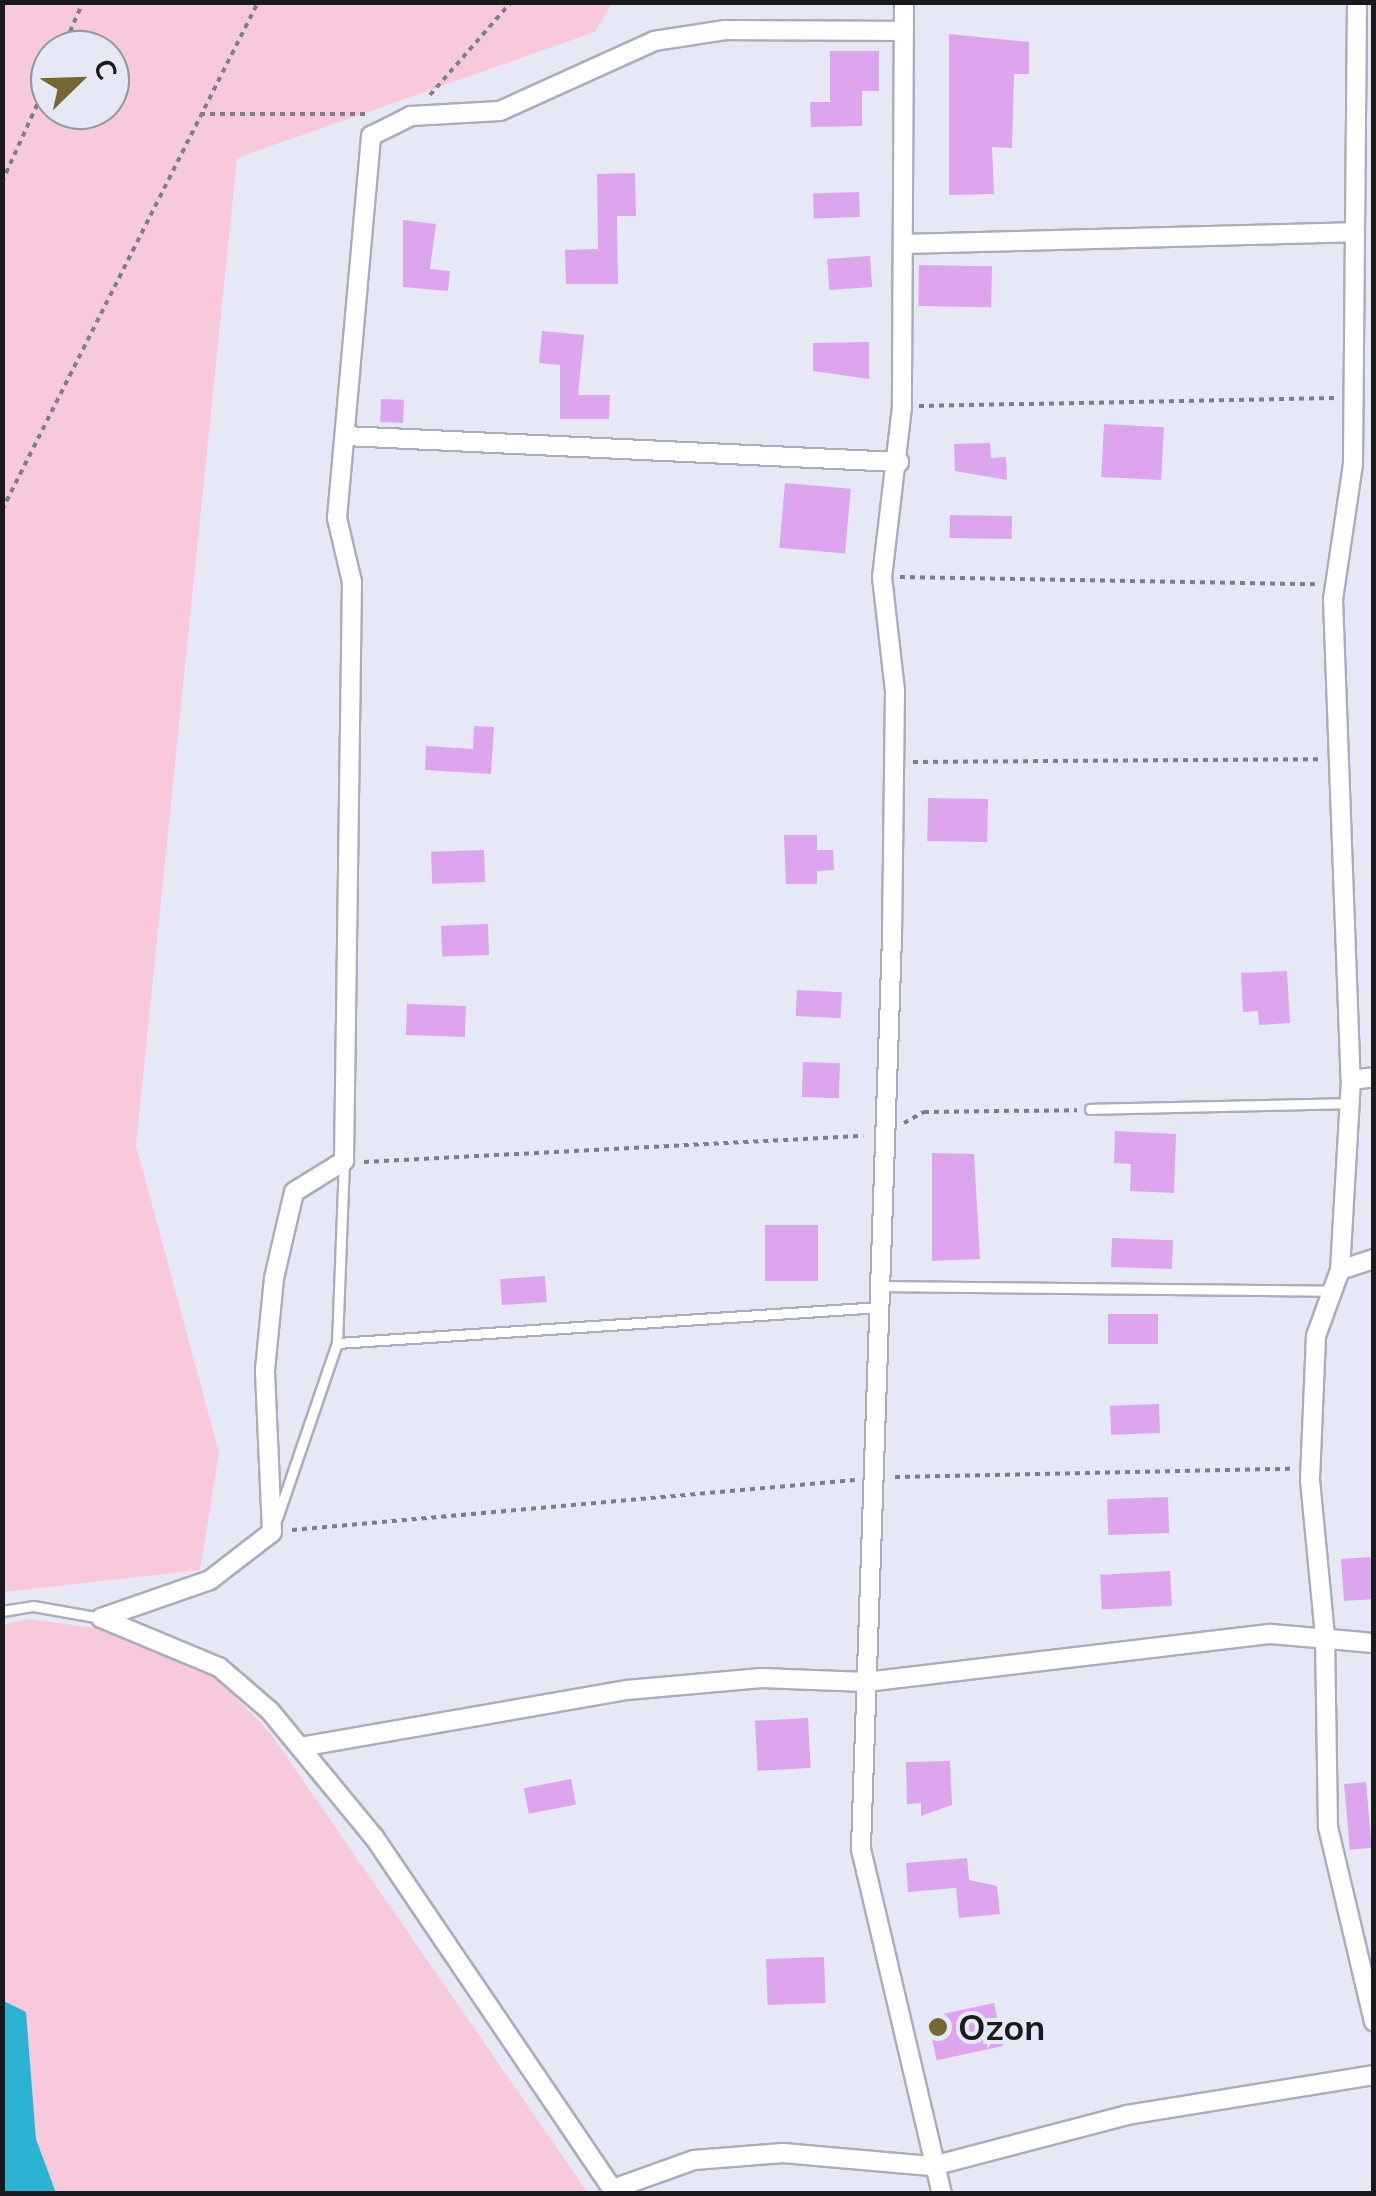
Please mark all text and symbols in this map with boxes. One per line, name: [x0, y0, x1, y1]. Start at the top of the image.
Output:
north arrow: [30, 30, 130, 130]
text: С: [86, 53, 126, 85]
place label: Ozon: [958, 2006, 1045, 2048]
marker: Ozon: [927, 2016, 949, 2038]

